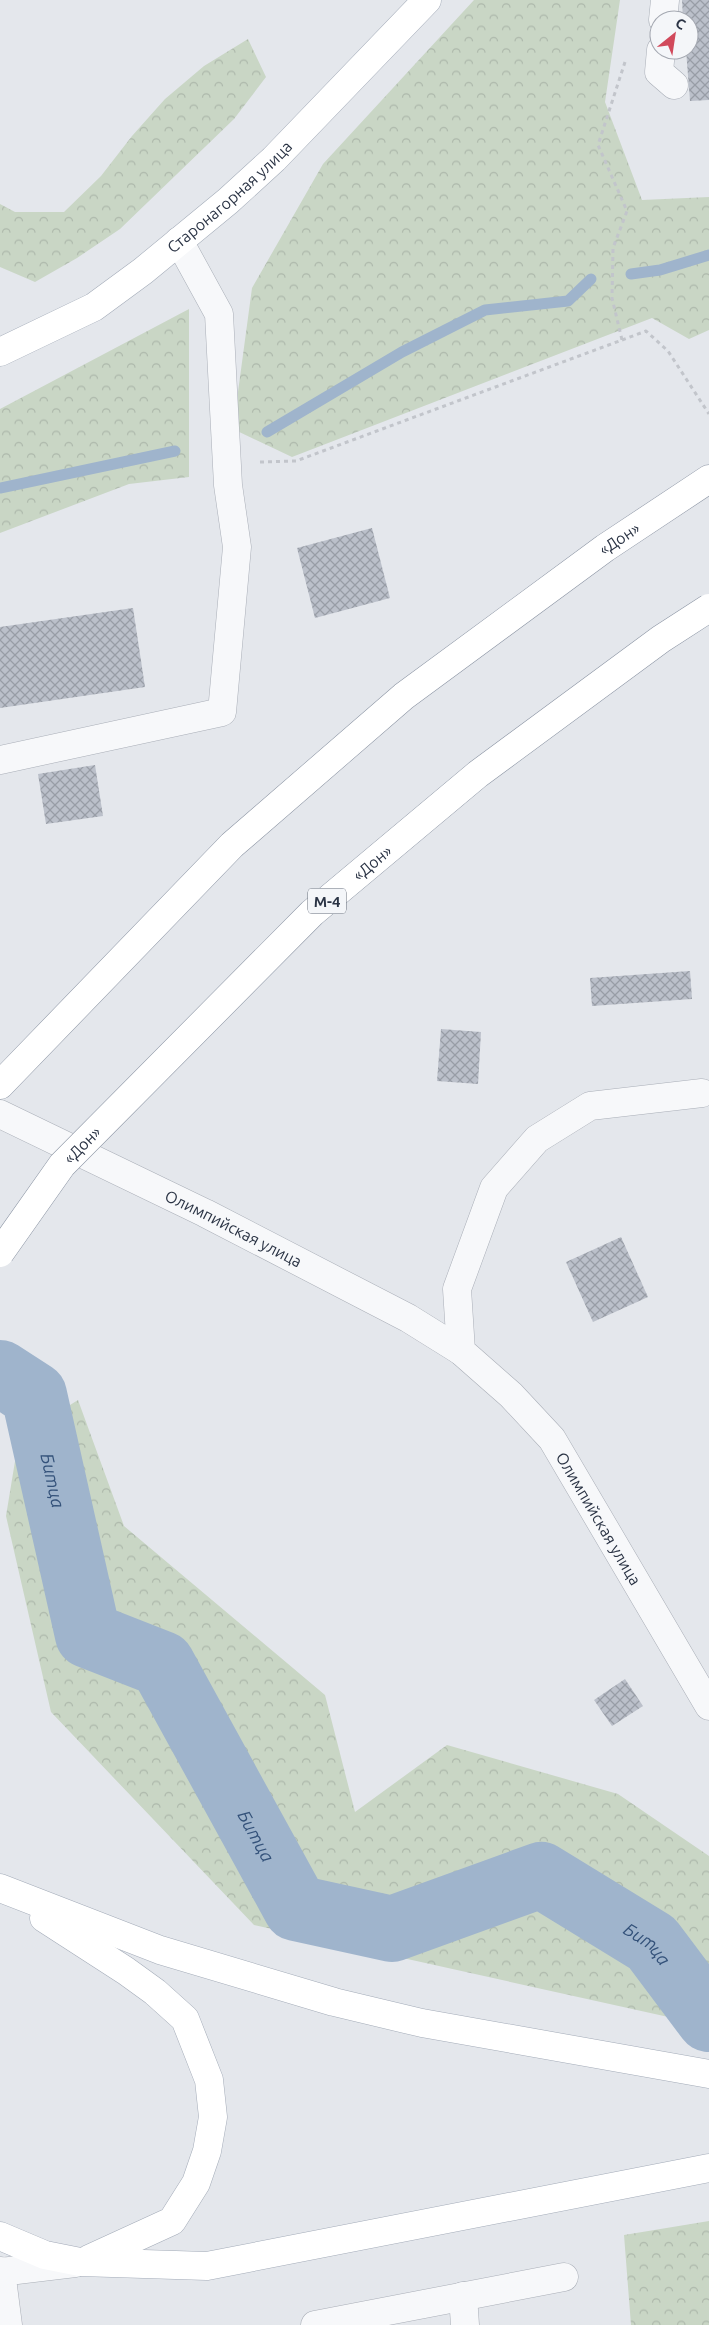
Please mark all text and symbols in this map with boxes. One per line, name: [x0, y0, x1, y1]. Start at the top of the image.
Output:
north arrow: [649, 10, 699, 60]
text: С: [673, 15, 688, 33]
street label: Старонагорная улица: [163, 137, 295, 256]
street label: «Дон»: [595, 519, 643, 558]
street label: «Дон»: [349, 841, 395, 884]
road number: М-4: [308, 888, 346, 914]
street label: «Дон»: [60, 1123, 104, 1167]
street label: Олимпийская улица: [162, 1186, 305, 1271]
street label: Олимпийская улица: [553, 1449, 645, 1588]
water label: Битца: [37, 1451, 69, 1510]
water label: Битца: [234, 1807, 279, 1865]
water label: Битца: [620, 1918, 675, 1969]

